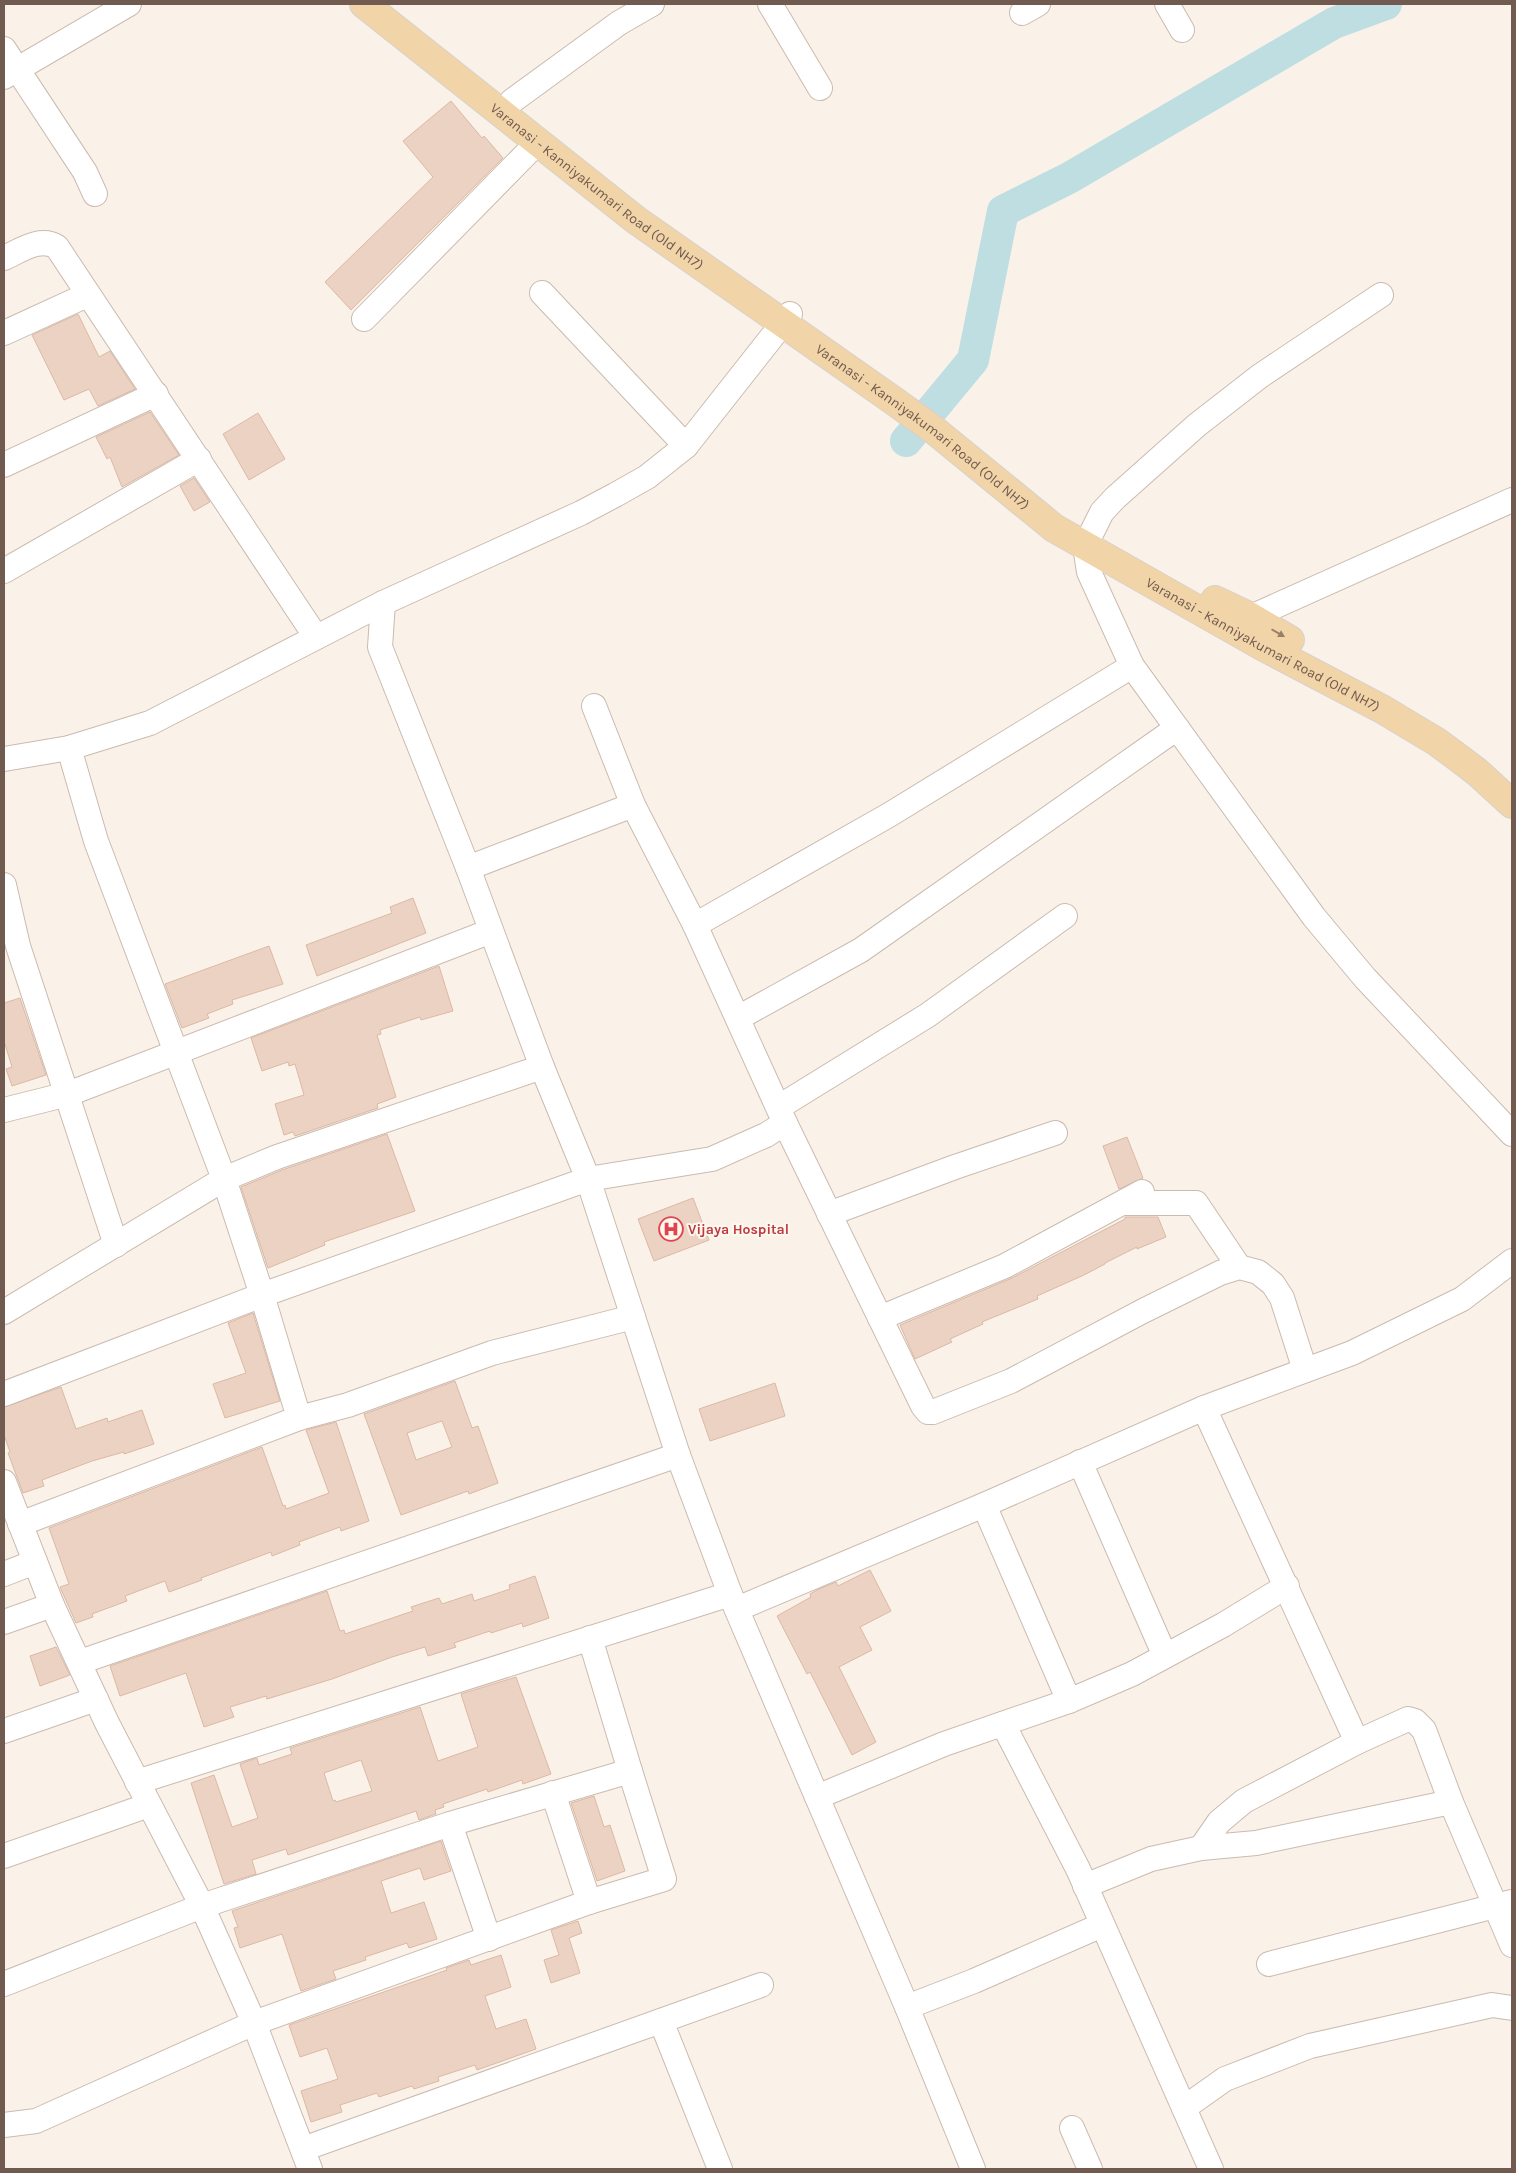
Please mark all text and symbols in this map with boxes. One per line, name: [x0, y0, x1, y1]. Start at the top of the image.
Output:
street label: Varanasi - Kanniyakumari Road (Old NH7): [487, 99, 707, 273]
street label: Varanasi - Kanniyakumari Road (Old NH7): [812, 340, 1033, 513]
street label: Varanasi - Kanniyakumari Road (Old NH7): [1143, 573, 1383, 715]
one-way arrow: [1271, 629, 1285, 637]
hospital icon: Vijaya Hospital: [658, 1216, 684, 1242]
place label: Vijaya Hospital: [688, 1221, 789, 1238]

